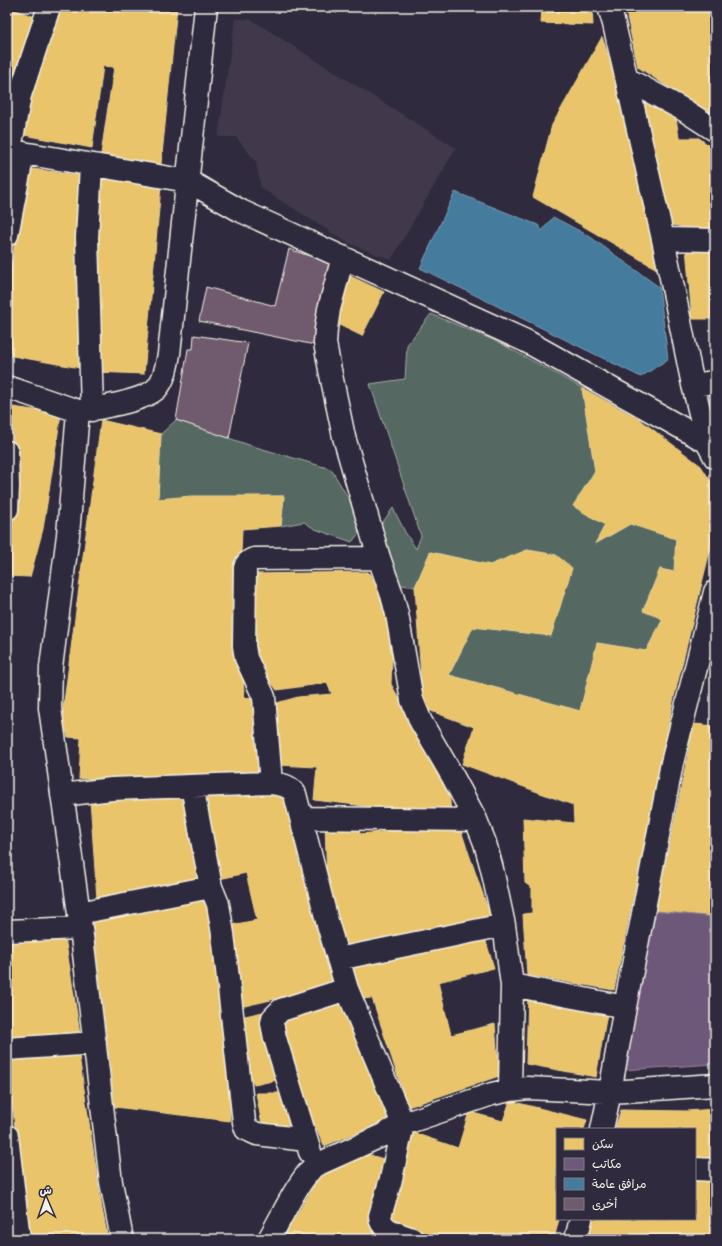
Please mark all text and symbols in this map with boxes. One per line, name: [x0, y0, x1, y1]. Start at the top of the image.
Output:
legend: [556, 1128, 696, 1220]
text: سكن: [592, 1136, 614, 1152]
text: مكاتب: [592, 1156, 621, 1172]
text: مرافق عامة: [592, 1176, 646, 1192]
north arrow: [26, 1180, 66, 1220]
text: ش: [39, 1183, 52, 1197]
text: أخرى: [592, 1196, 617, 1212]

